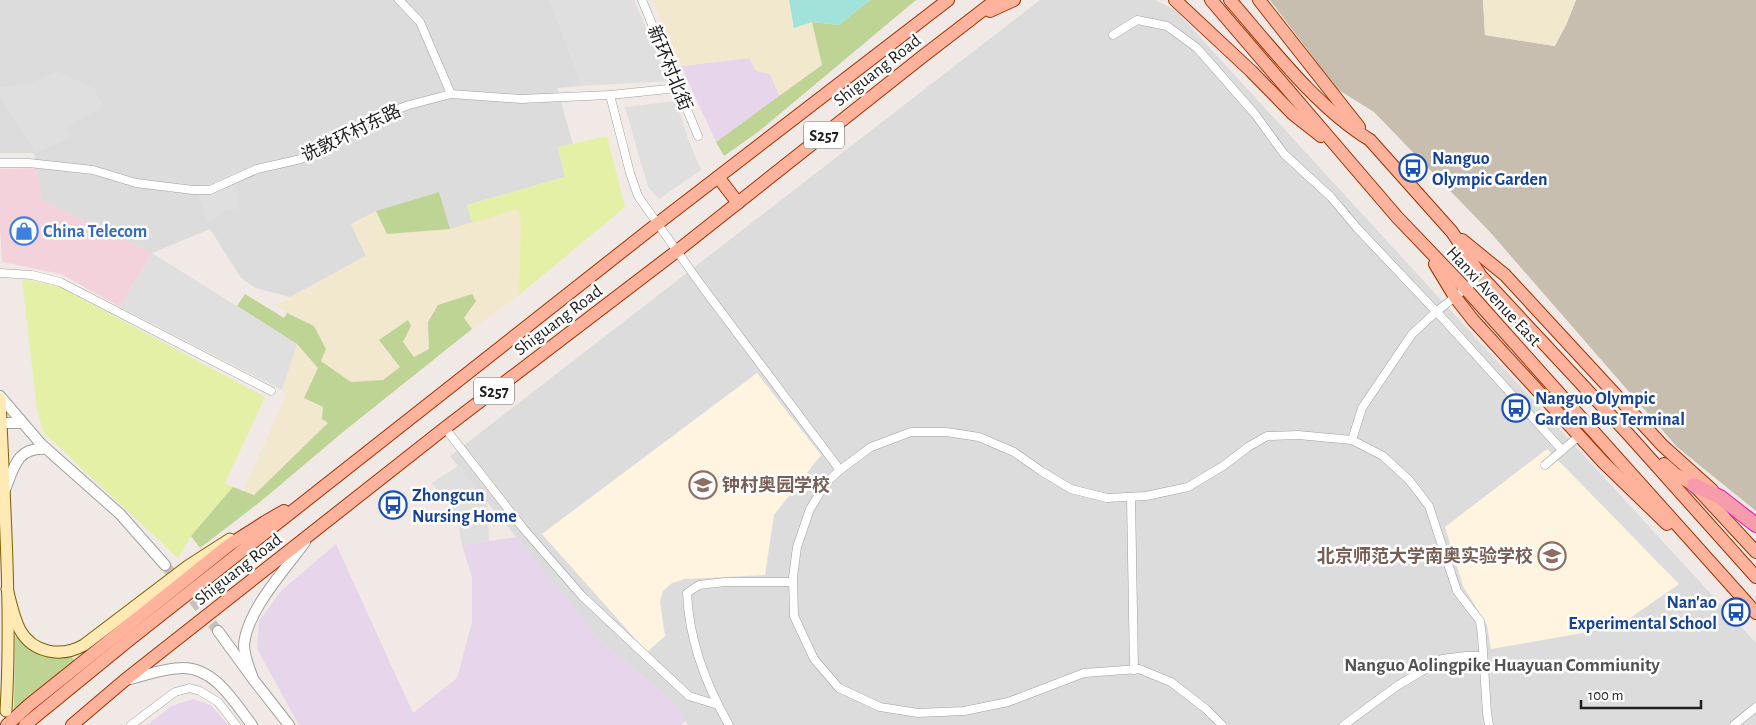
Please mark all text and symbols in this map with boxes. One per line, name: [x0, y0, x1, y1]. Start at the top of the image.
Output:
street label: 新环村北街: [644, 23, 696, 113]
street label: Shiguang Road: [831, 31, 925, 110]
street label: 诜敦环村东路: [298, 100, 404, 166]
road number: S257: [804, 122, 844, 148]
place label: Nanguo Olympic Garden: [1432, 150, 1547, 189]
bus stop icon: Nanguo Olympic Garden: [1398, 153, 1428, 183]
shop icon: China Telecom: [9, 216, 39, 246]
place label: China Telecom: [43, 223, 147, 241]
street label: Hanxi Avenue East: [1443, 243, 1544, 350]
street label: Shiguang Road: [511, 282, 606, 360]
road number: S257: [474, 378, 514, 404]
place label: Nanguo Olympic Garden Bus Terminal: [1535, 390, 1685, 429]
bus stop icon: Nanguo Olympic Garden Bus Terminal: [1501, 393, 1531, 423]
school or university icon: 钟村奥园学校: [688, 470, 718, 500]
place label: 钟村奥园学校: [722, 475, 830, 495]
place label: Zhongcun Nursing Home: [412, 487, 517, 526]
bus stop icon: Zhongcun Nursing Home: [378, 490, 408, 520]
street label: Shiguang Road: [192, 530, 286, 609]
school or university icon: 北京师范大学南奥实验学校: [1537, 541, 1567, 571]
place label: 北京师范大学南奥实验学校: [1317, 546, 1533, 566]
place label: Nan'ao Experimental School: [1568, 594, 1717, 633]
bus stop icon: Nan'ao Experimental School: [1721, 597, 1751, 627]
district label: Nanguo Aolingpike Huayuan Commiunity: [1344, 656, 1660, 675]
scale bar: [1581, 678, 1701, 710]
text: 100 m: [1588, 688, 1623, 703]

